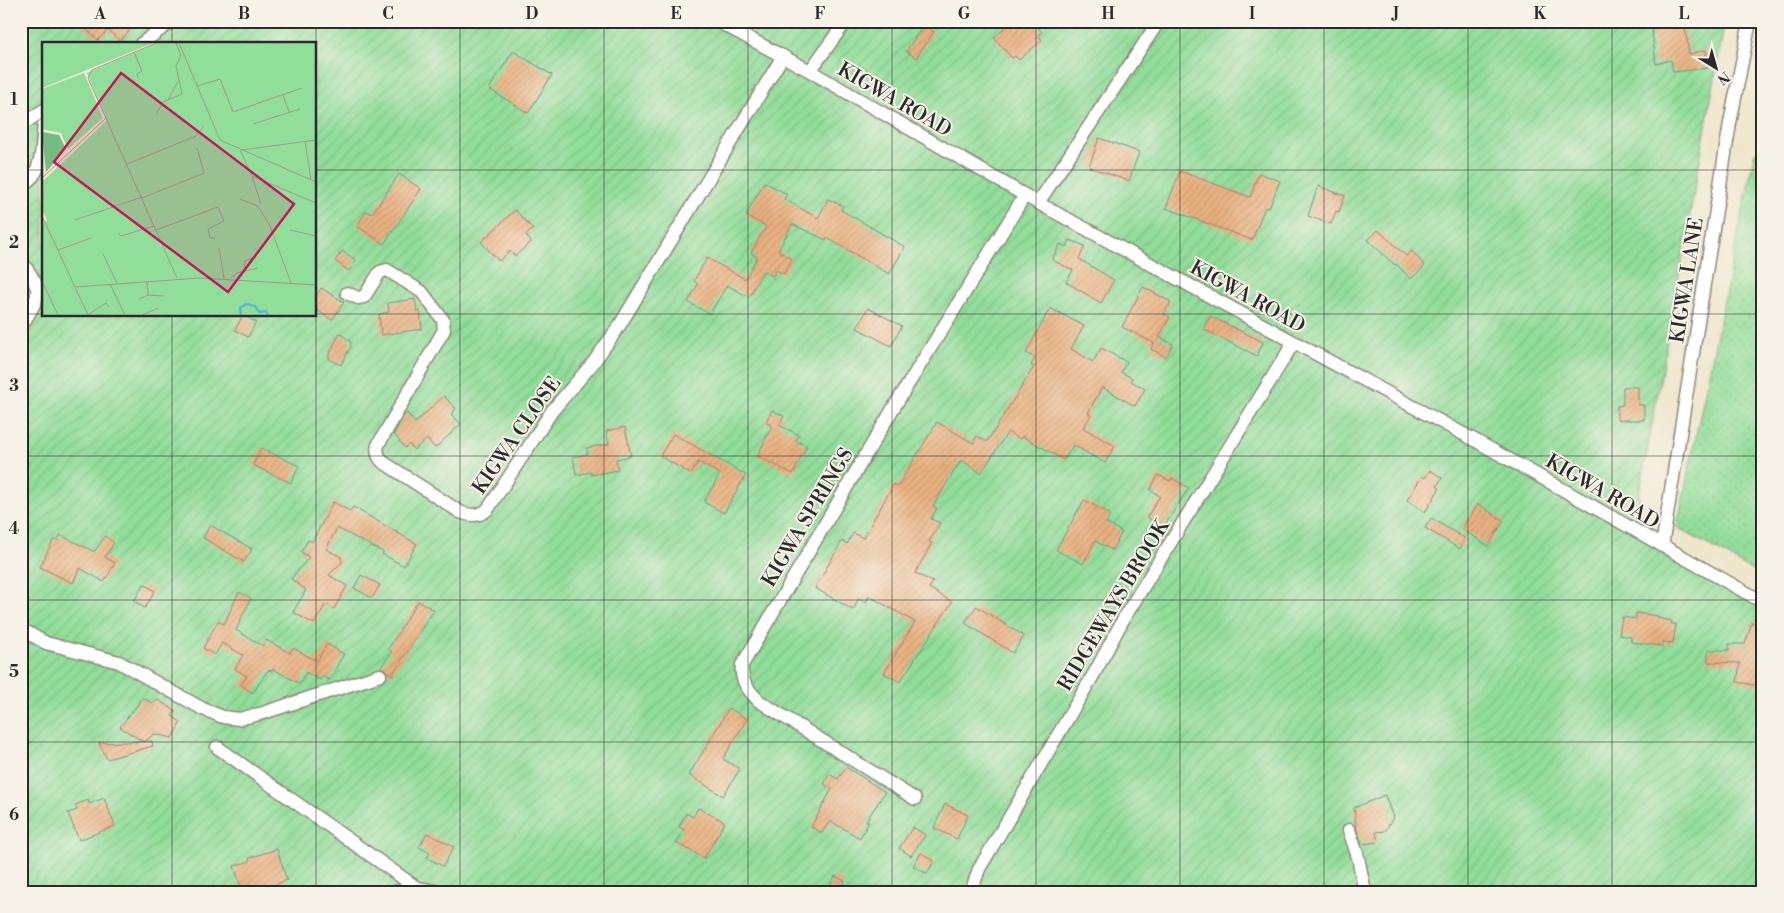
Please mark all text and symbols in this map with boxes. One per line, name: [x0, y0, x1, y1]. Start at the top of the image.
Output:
text: A: [93, 4, 106, 24]
text: B: [238, 4, 250, 24]
text: C: [382, 4, 394, 24]
text: D: [526, 4, 539, 24]
text: E: [670, 4, 682, 24]
text: F: [814, 4, 826, 24]
text: G: [958, 4, 971, 24]
text: H: [1101, 4, 1115, 24]
text: I: [1249, 4, 1255, 24]
text: J: [1391, 4, 1399, 24]
text: K: [1534, 4, 1548, 24]
text: L: [1679, 4, 1690, 24]
inset map: [42, 42, 316, 316]
north arrow: [1692, 42, 1742, 92]
street label: KIGWA ROAD: [833, 58, 956, 143]
text: N: [1713, 67, 1733, 88]
text: 1: [10, 90, 18, 110]
street label: KIGWA LANE: [1665, 216, 1710, 345]
text: 2: [9, 233, 19, 253]
street label: KIGWA ROAD: [1185, 255, 1309, 339]
street label: KIGWA CLOSE: [467, 372, 567, 500]
text: 3: [9, 376, 19, 396]
street label: KIGWA SPRINGS: [757, 444, 860, 592]
street label: KIGWA ROAD: [1541, 450, 1664, 535]
street label: RIDGEWAYS BROOK: [1053, 514, 1176, 696]
text: 4: [9, 519, 20, 539]
text: 5: [9, 662, 19, 682]
text: 6: [9, 805, 19, 825]

